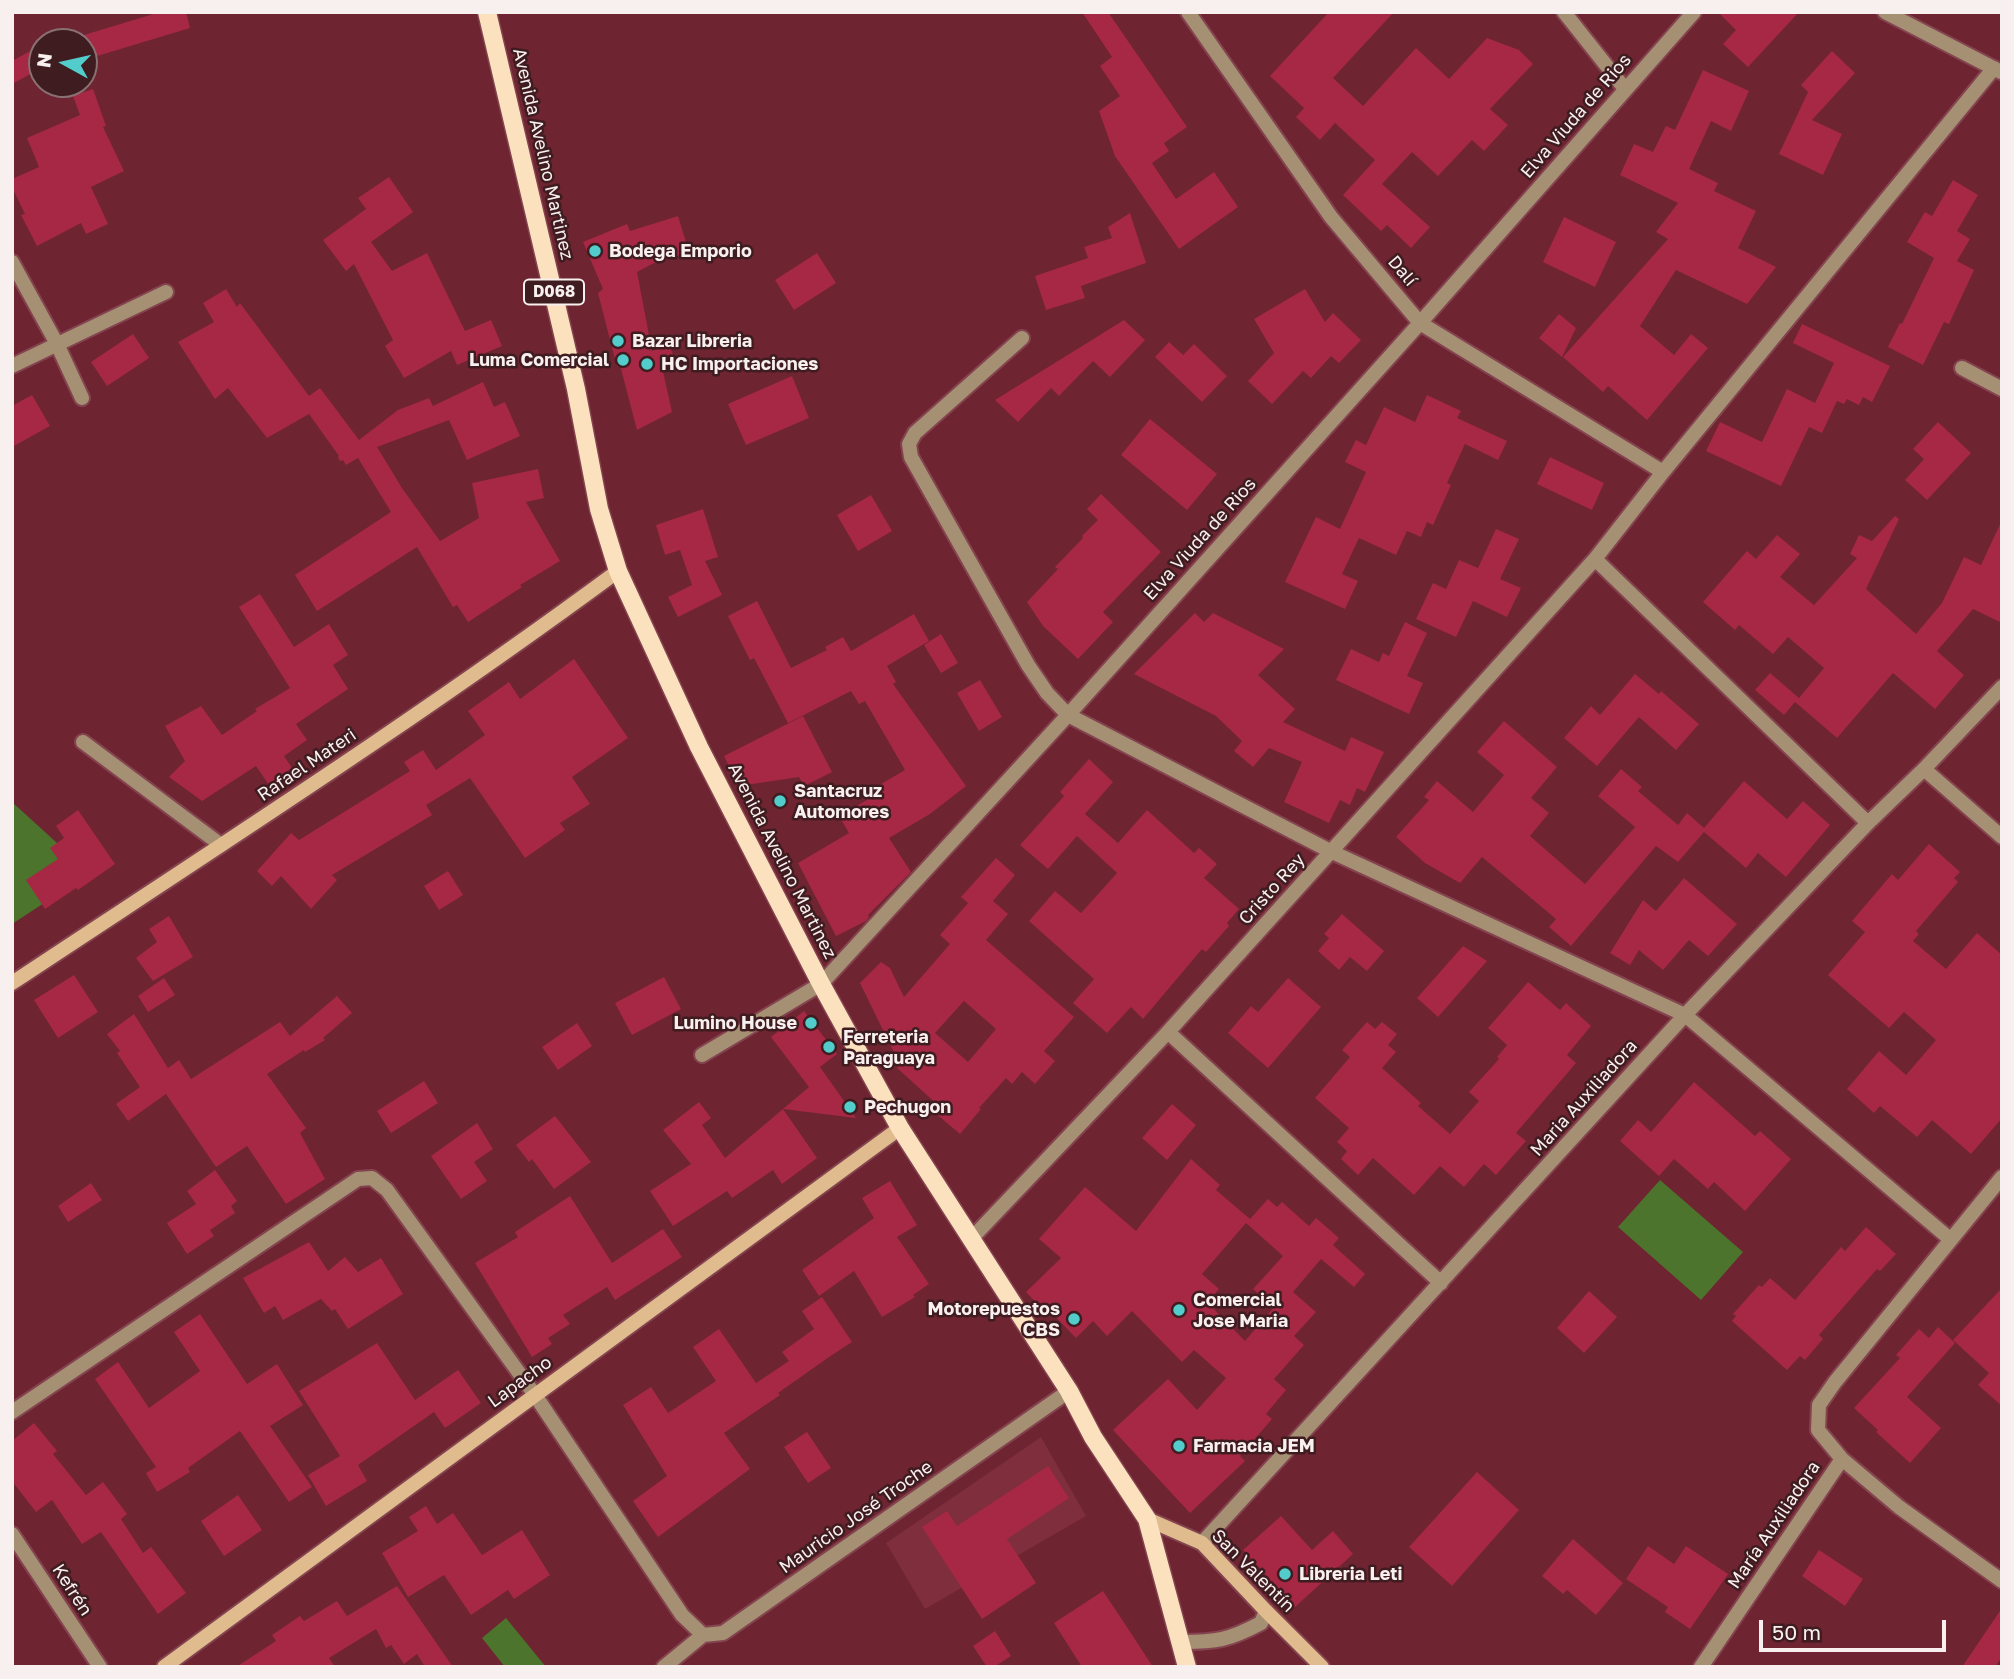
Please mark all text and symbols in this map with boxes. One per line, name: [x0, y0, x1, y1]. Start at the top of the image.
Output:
north arrow: [28, 28, 98, 98]
street label: Avenida Avelino Martinez: [508, 46, 578, 262]
street label: Elva Viuda de Rios: [1516, 49, 1636, 183]
text: N: [31, 52, 56, 69]
place label: Bodega Emporio: [609, 240, 752, 262]
marker: Bodega Emporio: [587, 243, 603, 259]
street label: Dalí: [1383, 251, 1421, 291]
road number: D068: [524, 280, 584, 304]
place label: Bazar Libreria: [632, 330, 752, 352]
marker: Bazar Libreria: [610, 333, 626, 349]
place label: Luma Comercial: [469, 349, 609, 371]
marker: Luma Comercial: [615, 352, 631, 368]
place label: HC Importaciones: [661, 353, 818, 375]
marker: HC Importaciones: [639, 356, 655, 372]
street label: Elva Viuda de Rios: [1139, 473, 1261, 605]
street label: Rafael Materi: [254, 724, 360, 806]
street label: Avenida Avelino Martinez: [723, 760, 841, 962]
place label: Santacruz Automores: [794, 780, 889, 822]
marker: Santacruz Automores: [772, 793, 788, 809]
street label: Cristo Rey: [1234, 849, 1310, 929]
place label: Lumino House: [673, 1012, 797, 1034]
marker: Lumino House: [803, 1015, 819, 1031]
place label: Ferreteria Paraguaya: [843, 1026, 935, 1068]
street label: Maria Auxiliadora: [1526, 1035, 1642, 1161]
marker: Ferreteria Paraguaya: [821, 1039, 837, 1055]
place label: Pechugon: [864, 1096, 951, 1118]
marker: Pechugon: [842, 1099, 858, 1115]
place label: Comercial Jose Maria: [1193, 1289, 1288, 1332]
place label: Motorepuestos CBS: [927, 1298, 1060, 1340]
marker: Comercial Jose Maria: [1171, 1302, 1187, 1318]
marker: Motorepuestos CBS: [1066, 1311, 1082, 1327]
street label: Lapacho: [484, 1352, 556, 1412]
place label: Farmacia JEM: [1193, 1435, 1315, 1457]
marker: Farmacia JEM: [1171, 1438, 1187, 1454]
street label: Mauricio José Troche: [775, 1456, 937, 1578]
street label: María Auxiliadora: [1723, 1457, 1825, 1593]
street label: San Valentín: [1207, 1525, 1299, 1617]
street label: Kefrén: [47, 1560, 97, 1620]
place label: Libreria Leti: [1299, 1563, 1402, 1585]
marker: Libreria Leti: [1277, 1566, 1293, 1582]
scale bar: [1762, 1606, 1949, 1650]
text: 50 m: [1772, 1619, 1821, 1645]

